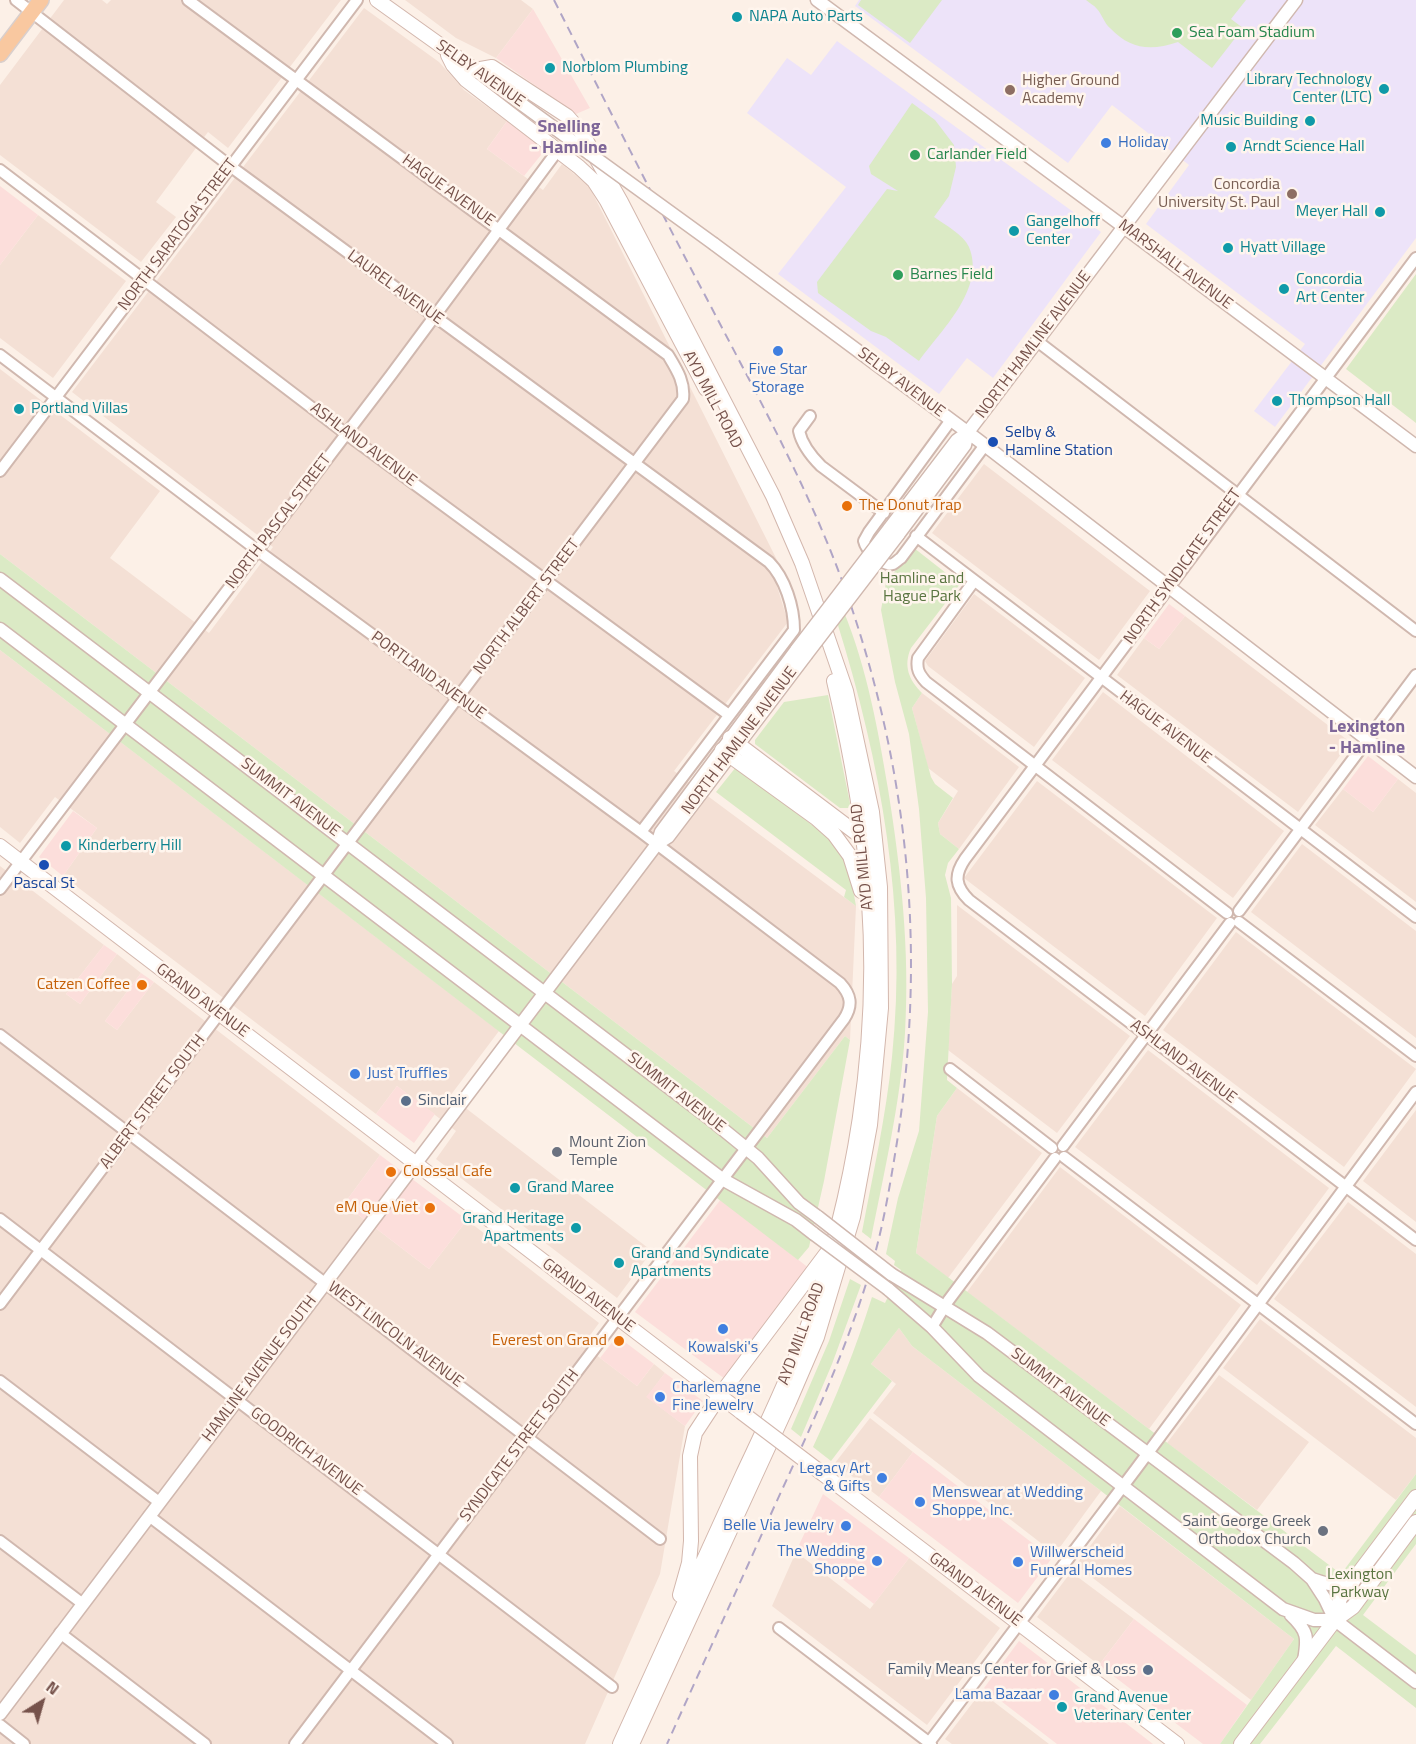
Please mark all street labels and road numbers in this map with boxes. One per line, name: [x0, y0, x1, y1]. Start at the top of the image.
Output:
street label: SELBY AVENUE: [432, 36, 528, 112]
street label: HAGUE AVENUE: [398, 151, 498, 231]
street label: NORTH SARATOGA STREET: [115, 155, 241, 315]
street label: MARSHALL AVENUE: [1114, 216, 1236, 314]
street label: LAUREL AVENUE: [343, 247, 447, 329]
street label: NORTH HAMLINE AVENUE: [972, 268, 1096, 422]
street label: SELBY AVENUE: [854, 344, 948, 422]
street label: AYD MILL ROAD: [678, 348, 746, 452]
street label: ASHLAND AVENUE: [306, 399, 420, 491]
street label: NORTH PASCAL STREET: [222, 451, 336, 593]
street label: NORTH SYNDICATE STREET: [1120, 486, 1246, 648]
street label: NORTH ALBERT STREET: [470, 536, 584, 678]
street label: PORTLAND AVENUE: [367, 628, 489, 724]
street label: NORTH HAMLINE AVENUE: [678, 664, 802, 818]
street label: HAGUE AVENUE: [1115, 687, 1215, 769]
street label: SUMMIT AVENUE: [237, 755, 343, 841]
street label: AYD MILL ROAD: [848, 803, 878, 911]
street label: GRAND AVENUE: [152, 960, 252, 1042]
street label: ASHLAND AVENUE: [1126, 1016, 1240, 1108]
street label: ALBERT STREET SOUTH: [96, 1031, 210, 1173]
street label: SUMMIT AVENUE: [623, 1049, 729, 1137]
street label: GRAND AVENUE: [538, 1255, 638, 1337]
street label: WEST LINCOLN AVENUE: [324, 1278, 466, 1392]
street label: AYD MILL ROAD: [775, 1280, 829, 1388]
street label: HAMLINE AVENUE SOUTH: [199, 1292, 321, 1446]
street label: SUMMIT AVENUE: [1007, 1345, 1113, 1431]
street label: SYNDICATE STREET SOUTH: [456, 1366, 584, 1526]
street label: GOODRICH AVENUE: [246, 1404, 366, 1500]
street label: GRAND AVENUE: [925, 1549, 1025, 1631]

